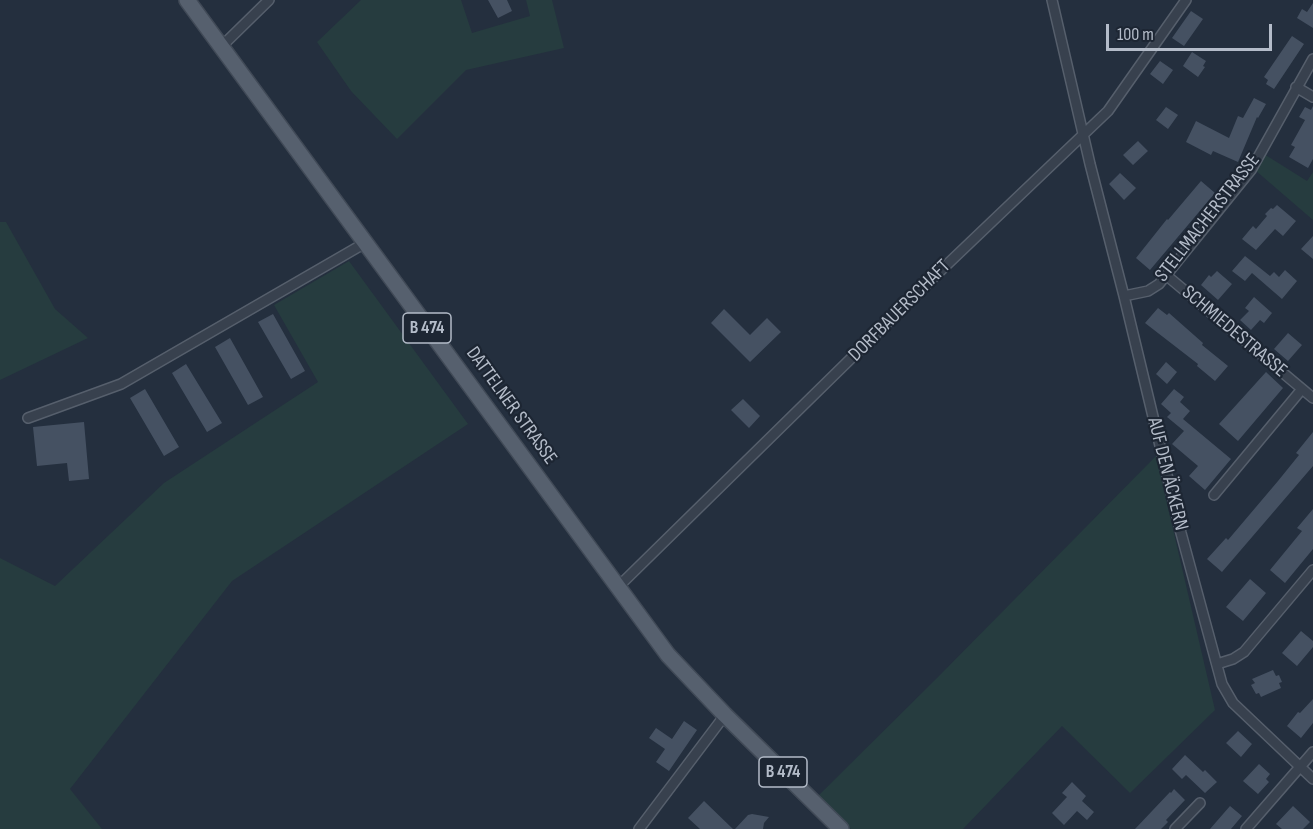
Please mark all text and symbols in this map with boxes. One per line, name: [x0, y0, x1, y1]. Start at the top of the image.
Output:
scale bar: [1109, 12, 1276, 50]
text: 100 m: [1117, 24, 1154, 45]
street label: STELLMACHERSTRASSE: [1150, 149, 1266, 287]
street label: DORFBAUERSCHAFT: [844, 255, 956, 367]
street label: SCHMIEDESTRASSE: [1177, 281, 1291, 383]
road number: B 474: [403, 313, 451, 343]
street label: DATTELNER STRASSE: [460, 343, 562, 469]
street label: AUF DEN ÄCKERN: [1141, 415, 1193, 533]
road number: B 474: [759, 757, 807, 787]

